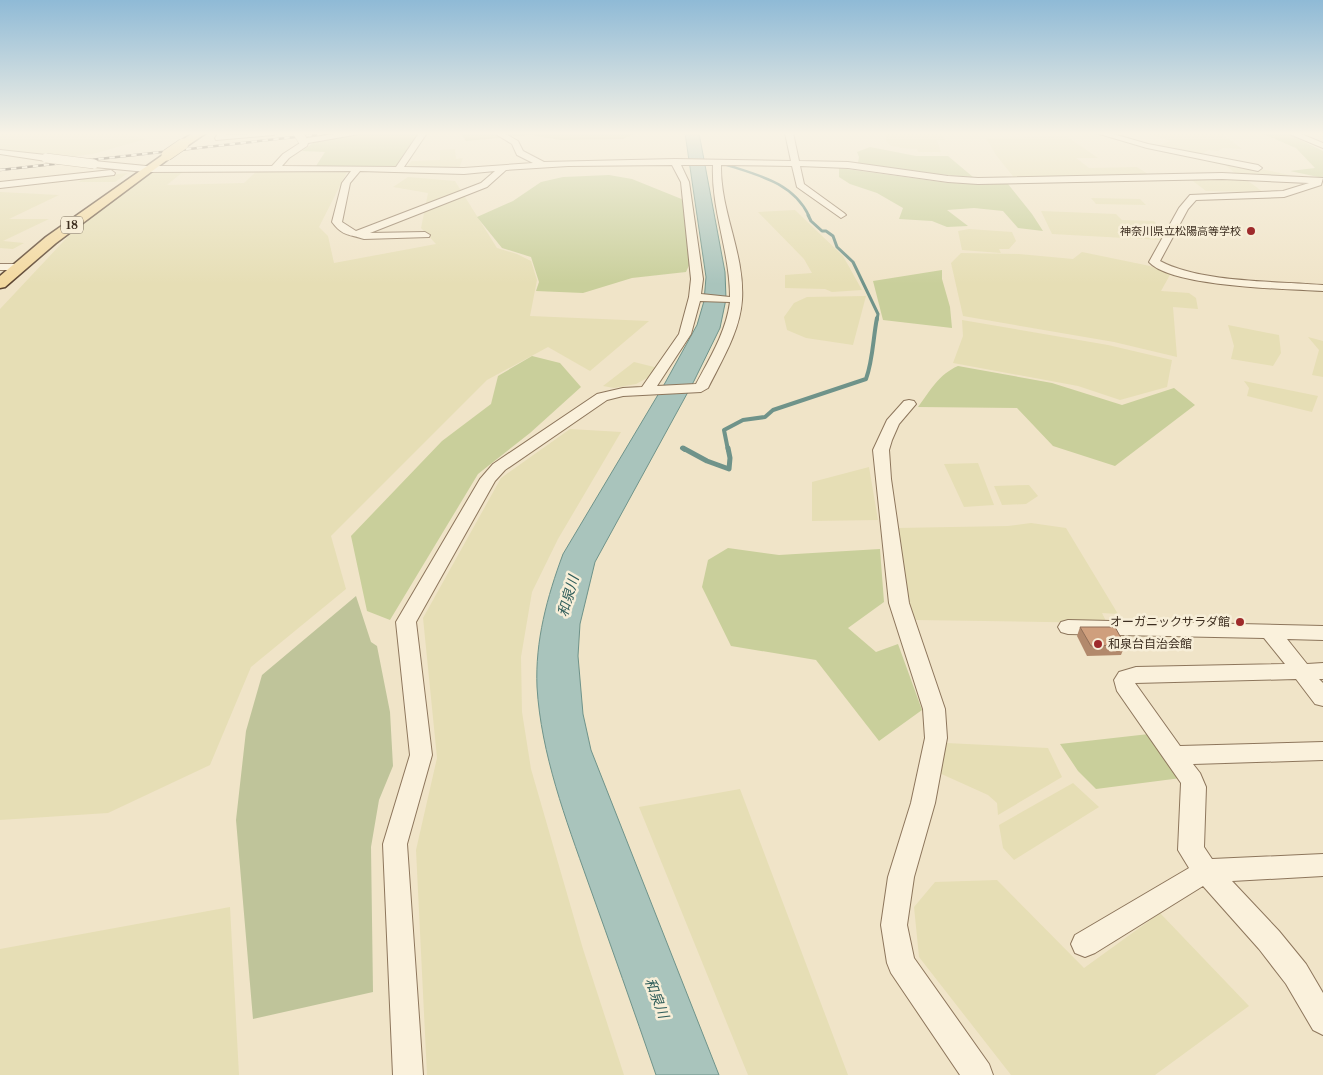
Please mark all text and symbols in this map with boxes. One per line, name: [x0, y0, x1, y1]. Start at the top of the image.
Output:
road number: 18: [61, 216, 83, 234]
place label: 神奈川県立松陽高等学校: [1120, 224, 1241, 238]
marker: 神奈川県立松陽高等学校: [1245, 225, 1257, 237]
water label: 和泉川: [554, 571, 583, 619]
place label: オーガニックサラダ館: [1110, 614, 1230, 629]
marker: オーガニックサラダ館: [1234, 616, 1246, 628]
place label: 和泉台自治会館: [1108, 636, 1192, 651]
marker: 和泉台自治会館: [1092, 638, 1104, 650]
water label: 和泉川: [641, 975, 674, 1023]

